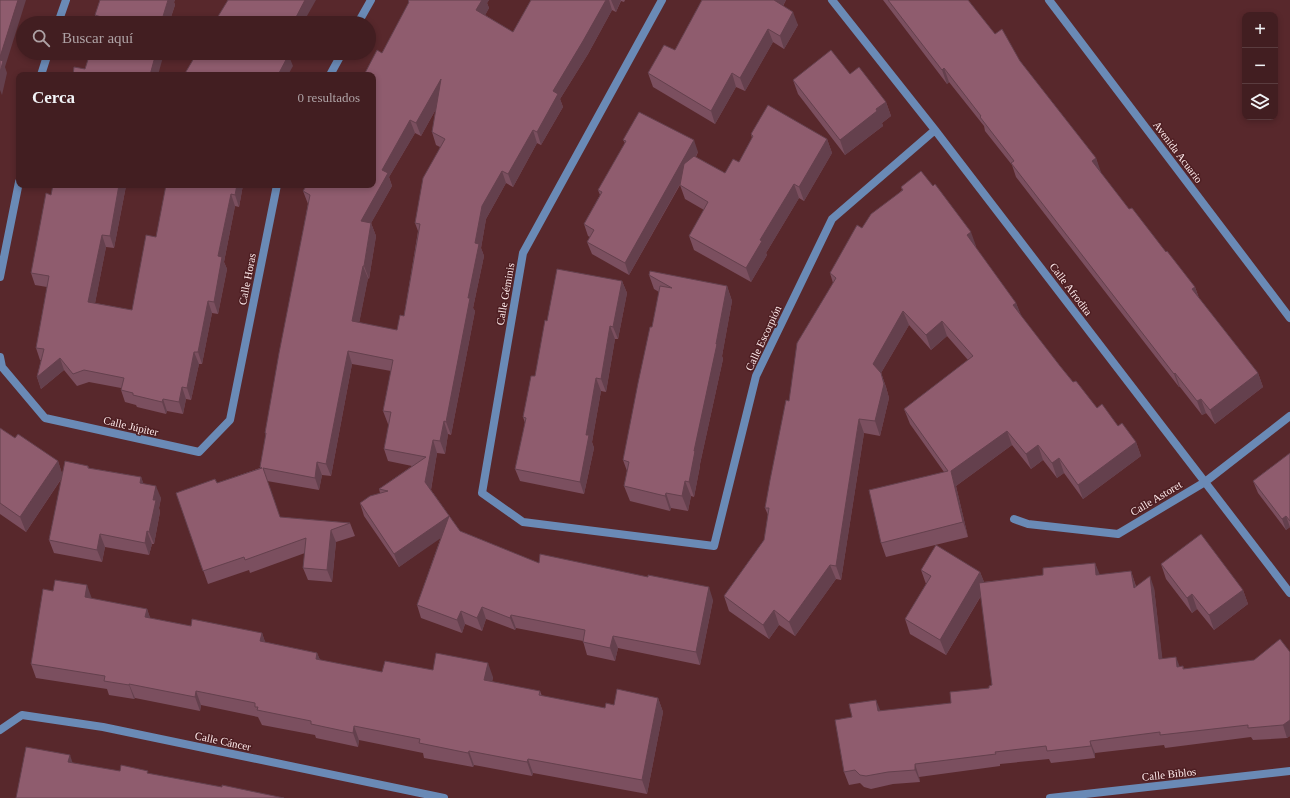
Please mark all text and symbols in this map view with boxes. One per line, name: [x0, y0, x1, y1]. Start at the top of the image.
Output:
map controls: [1242, 12, 1278, 120]
button: +: [1242, 12, 1278, 48]
search box: [16, 16, 376, 60]
icon: search: [30, 27, 52, 49]
text: Buscar aquí: [62, 30, 133, 46]
button: −: [1242, 48, 1278, 84]
button: layers: [1242, 84, 1278, 120]
text: Cerca: [32, 88, 75, 107]
text: 0 resultados: [298, 90, 360, 105]
street label: Avenida Acuario: [1151, 119, 1205, 186]
street label: Calle Horas: [236, 252, 258, 306]
street label: Calle Afrodita: [1047, 260, 1095, 318]
street label: Calle Géminis: [494, 262, 516, 326]
street label: Calle Escorpión: [743, 303, 784, 373]
street label: Calle Júpiter: [102, 414, 160, 438]
street label: Calle Astoret: [1128, 478, 1184, 518]
street label: Calle Cáncer: [194, 729, 253, 753]
street label: Calle Biblos: [1141, 765, 1197, 783]

